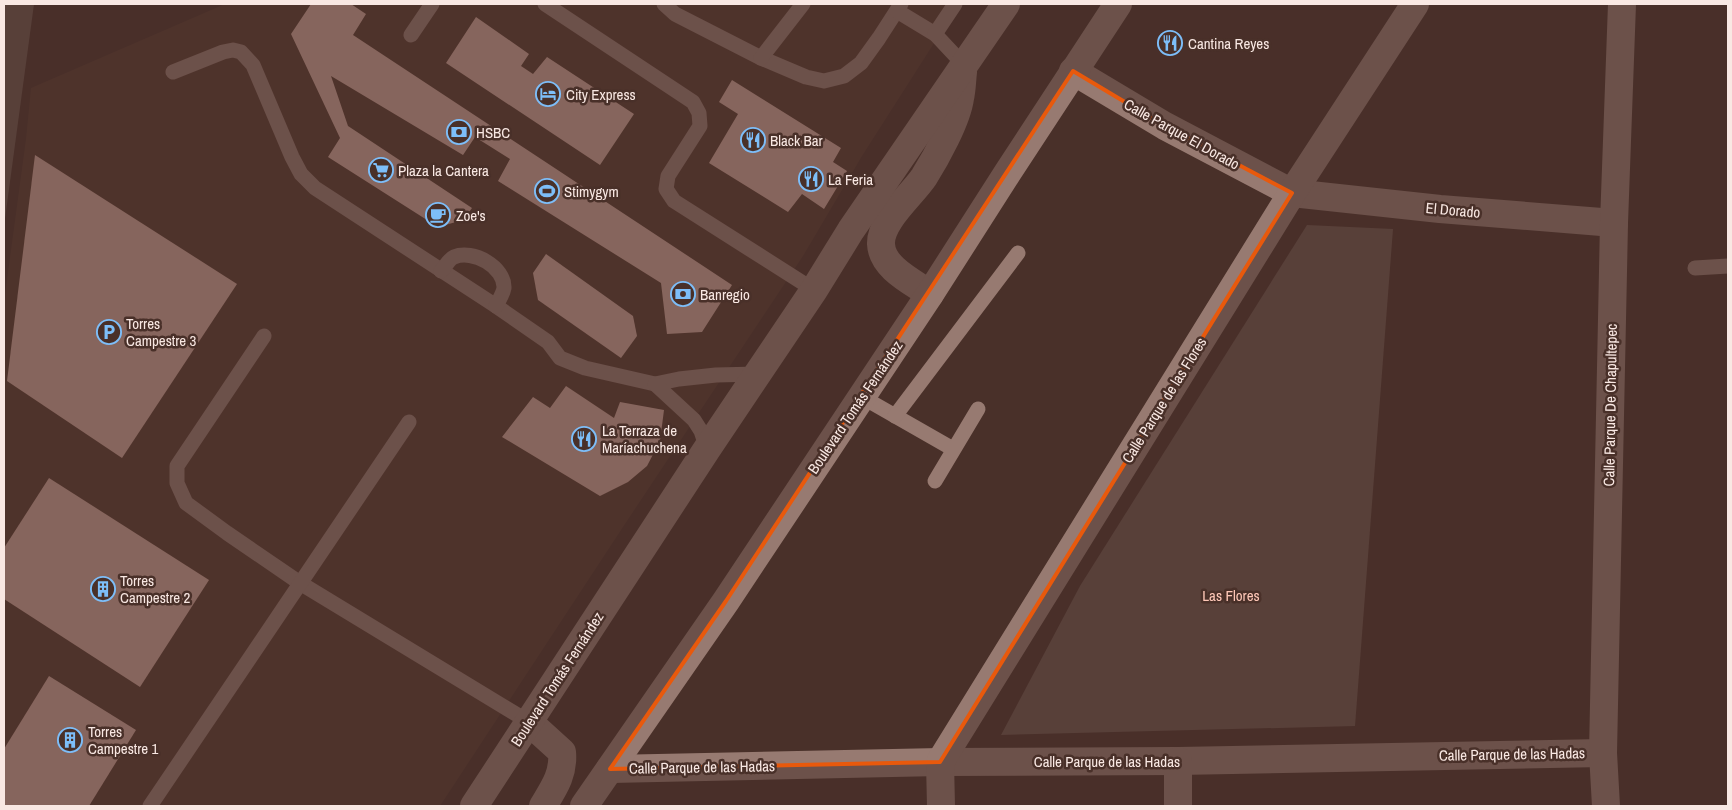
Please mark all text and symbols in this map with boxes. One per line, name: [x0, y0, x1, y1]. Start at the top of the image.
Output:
restaurant icon: Cantina Reyes: [1157, 30, 1183, 56]
place label: Cantina Reyes: [1188, 33, 1269, 54]
hotel icon: City Express: [535, 81, 561, 107]
place label: City Express: [566, 84, 636, 105]
street label: Calle Parque El Dorado: [1120, 93, 1244, 175]
bank icon: HSBC: [446, 119, 472, 145]
place label: HSBC: [476, 122, 510, 143]
restaurant icon: Black Bar: [740, 127, 766, 153]
place label: Black Bar: [770, 130, 823, 151]
supermarket icon: Plaza la Cantera: [368, 157, 394, 183]
place label: Plaza la Cantera: [398, 160, 489, 181]
restaurant icon: La Feria: [798, 166, 824, 192]
place label: La Feria: [828, 169, 873, 190]
sports icon: Stimygym: [534, 178, 560, 204]
place label: Stimygym: [564, 181, 619, 202]
street label: El Dorado: [1425, 197, 1481, 223]
cafe icon: Zoe's: [425, 202, 451, 228]
place label: Zoe's: [456, 205, 486, 226]
bank icon: Banregio: [670, 281, 696, 307]
place label: Banregio: [700, 284, 750, 305]
place label: Torres Campestre 3: [126, 313, 197, 351]
parking icon: Torres Campestre 3: [96, 319, 122, 345]
street label: Calle Parque De Chapultepec: [1598, 323, 1622, 487]
street label: Calle Parque de las Flores: [1117, 333, 1211, 467]
street label: Boulevard Tomás Fernández: [803, 336, 907, 478]
place label: La Terraza de Maríachuchena: [602, 420, 687, 458]
restaurant icon: La Terraza de Maríachuchena: [571, 426, 597, 452]
place label: Torres Campestre 2: [120, 570, 191, 608]
building icon: Torres Campestre 2: [90, 576, 116, 602]
park label: Las Flores: [1202, 585, 1260, 606]
street label: Boulevard Tomás Fernández: [506, 608, 608, 750]
place label: Torres Campestre 1: [88, 721, 159, 759]
building icon: Torres Campestre 1: [57, 727, 83, 753]
street label: Calle Parque de las Hadas: [1439, 742, 1585, 766]
street label: Calle Parque de las Hadas: [1034, 751, 1180, 772]
street label: Calle Parque de las Hadas: [629, 755, 775, 779]

